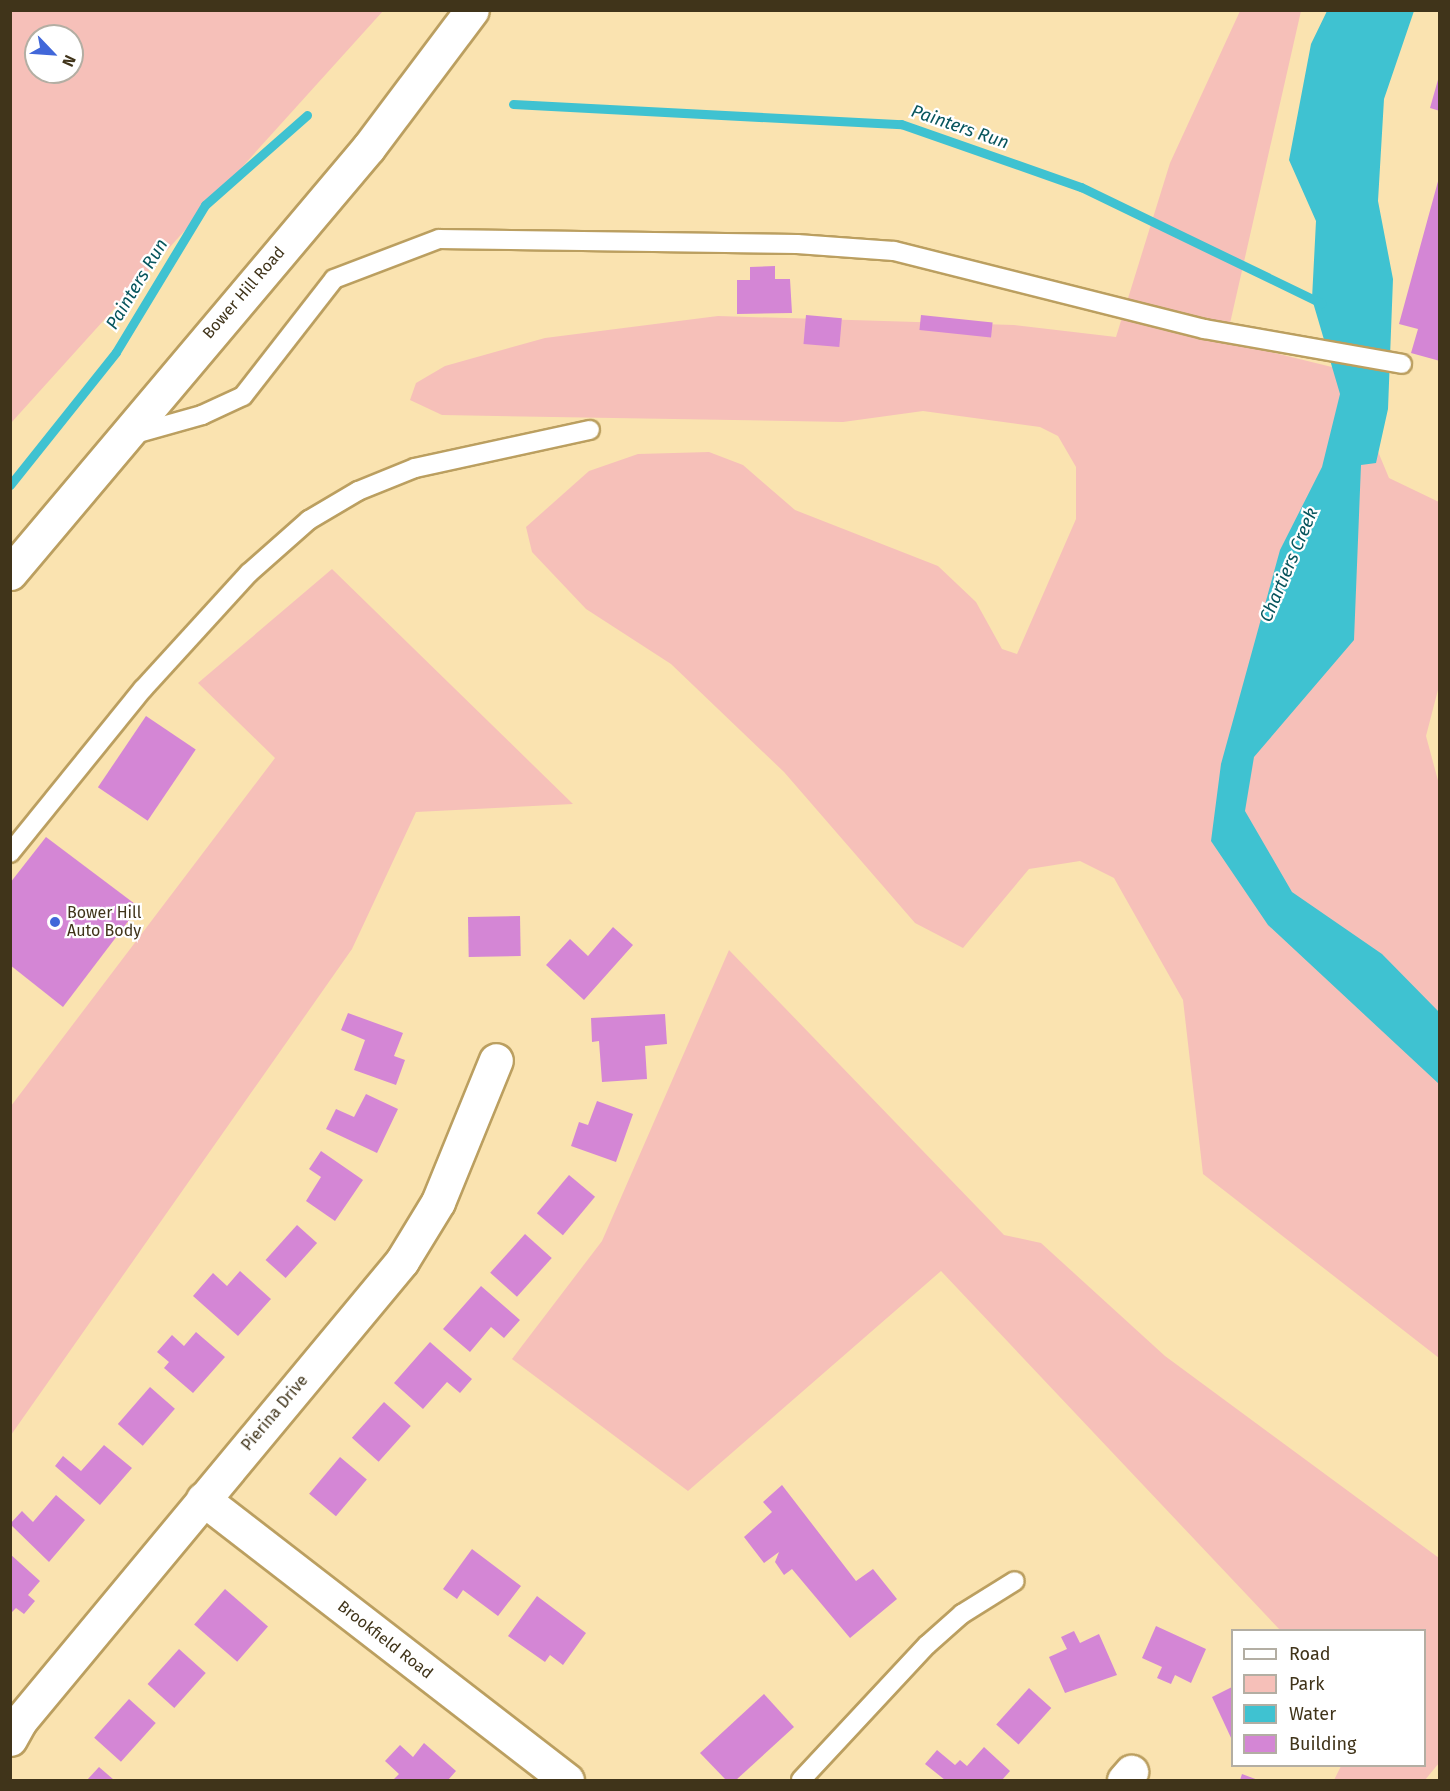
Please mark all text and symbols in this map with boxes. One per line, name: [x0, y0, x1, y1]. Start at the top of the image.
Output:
north arrow: [24, 24, 84, 84]
text: N: [58, 52, 80, 70]
water label: Painters Run: [908, 100, 1012, 154]
water label: Painters Run: [101, 235, 173, 333]
street label: Bower Hill Road: [199, 243, 289, 343]
water label: Chartiers Creek: [1255, 505, 1323, 625]
place label: Bower Hill Auto Body: [67, 903, 141, 941]
marker: Bower Hill Auto Body: [48, 915, 62, 929]
street label: Pierina Drive: [238, 1371, 312, 1455]
street label: Brookfield Road: [334, 1597, 436, 1683]
legend: [1231, 1629, 1426, 1767]
text: Road: [1289, 1643, 1331, 1665]
text: Park: [1289, 1673, 1324, 1695]
text: Water: [1289, 1703, 1336, 1725]
text: Building: [1289, 1733, 1356, 1755]

